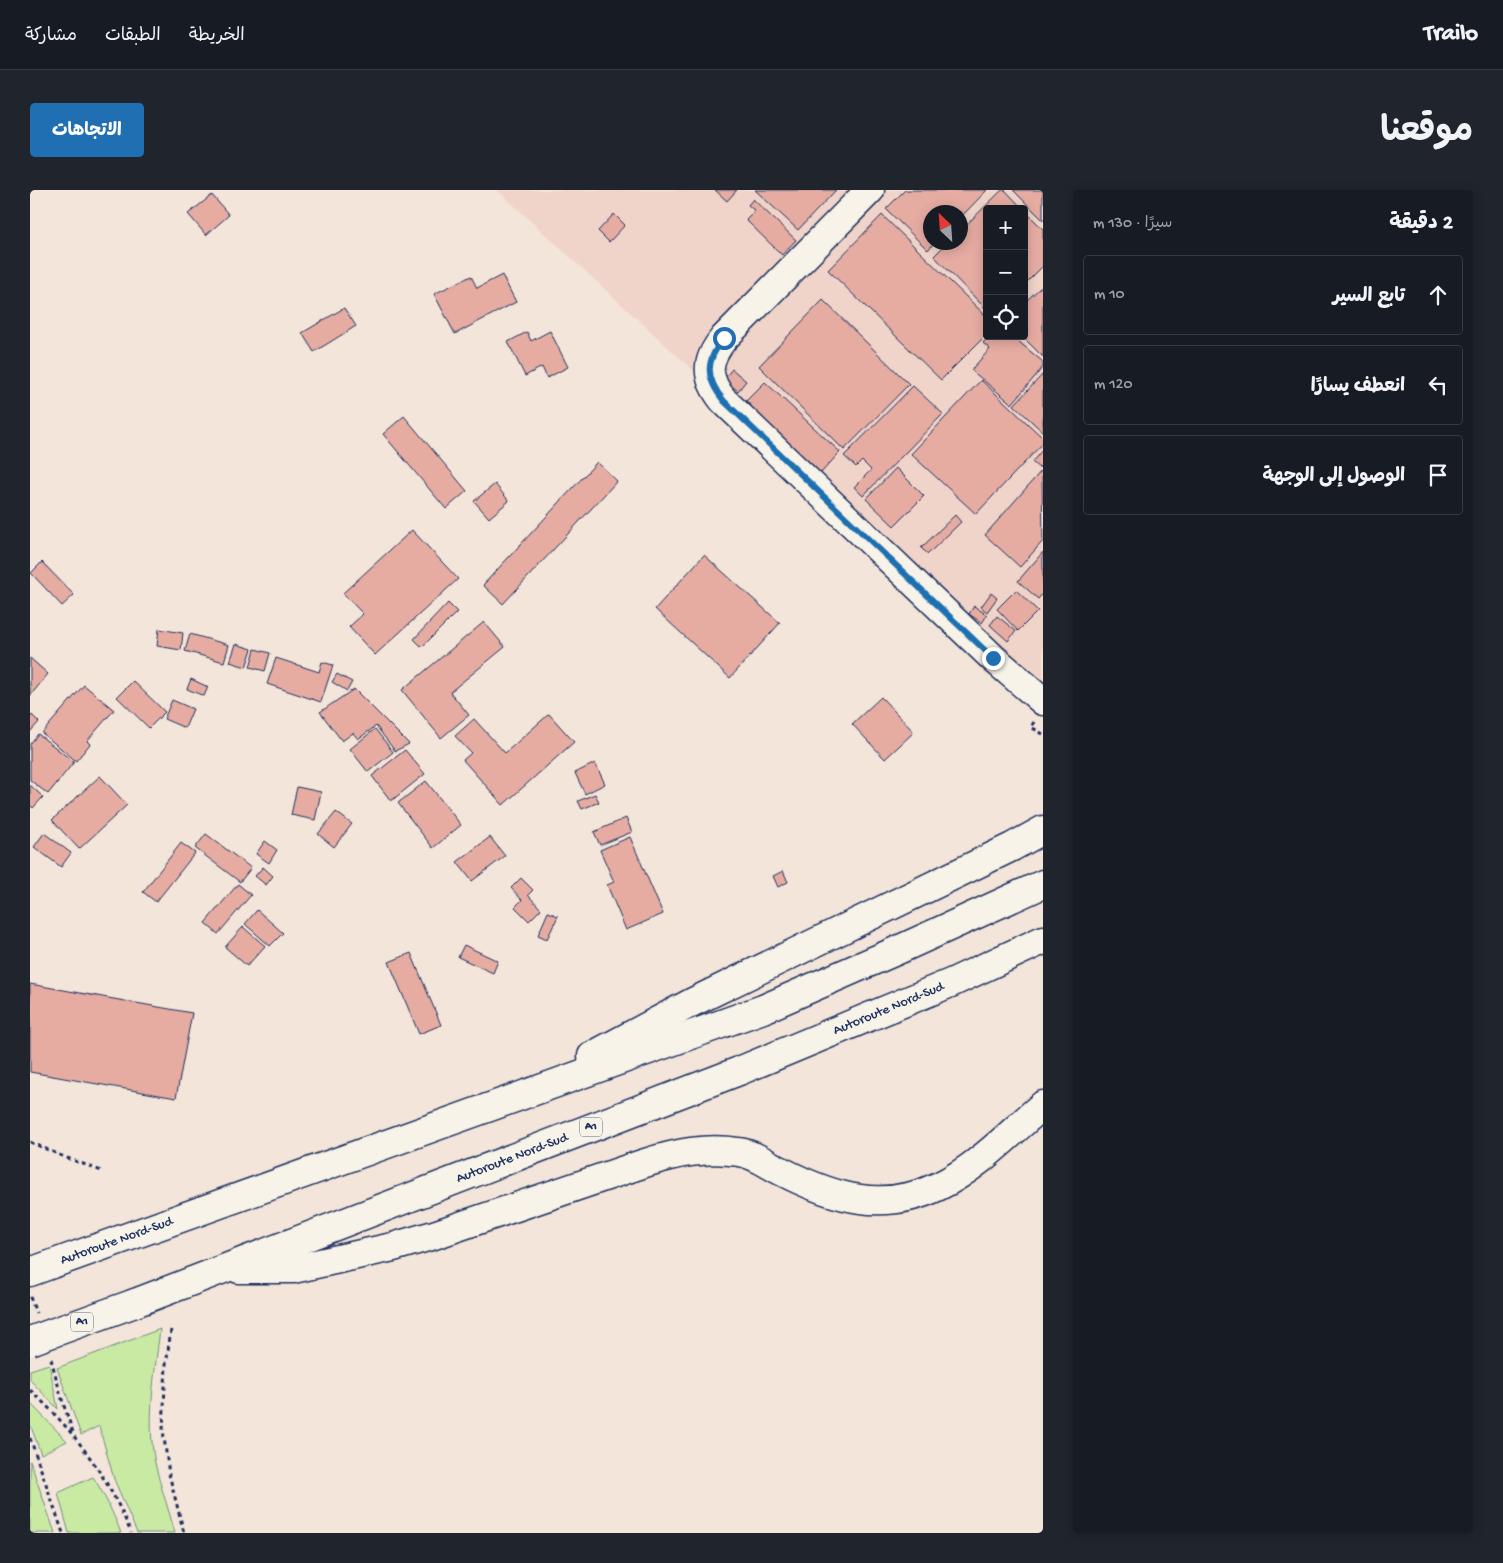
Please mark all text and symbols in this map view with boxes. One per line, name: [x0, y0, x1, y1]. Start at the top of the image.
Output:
text: Trailo: [1424, 20, 1478, 49]
text: مشاركة: [25, 26, 77, 47]
text: الطبقات: [105, 26, 161, 47]
text: الخريطة: [189, 26, 245, 47]
button: الاتجاهات: [30, 103, 144, 157]
text: موقعنا: [1380, 113, 1473, 154]
north arrow: [923, 205, 968, 250]
map controls: [983, 205, 1028, 340]
button: +: [983, 205, 1028, 250]
text: 2 دقيقة: [1389, 212, 1453, 237]
text: سيرًا · 130 m: [1093, 215, 1172, 234]
button: −: [983, 250, 1028, 295]
icon: ahead: [1424, 281, 1452, 309]
text: 10 m: [1094, 286, 1125, 305]
text: تابع السير: [1333, 286, 1405, 309]
button: locate: [983, 295, 1028, 340]
route start: [713, 327, 736, 350]
icon: left: [1424, 371, 1452, 399]
text: 120 m: [1094, 376, 1133, 395]
text: انعطف يسارًا: [1311, 376, 1405, 399]
icon: arrive: [1424, 461, 1452, 489]
text: الوصول إلى الوجهة: [1262, 466, 1405, 489]
route end: [982, 647, 1005, 670]
street label: Autoroute Nord-Sud: [831, 978, 948, 1039]
road number: A1: [580, 1118, 602, 1136]
street label: Autoroute Nord-Sud: [454, 1128, 572, 1187]
street label: Autoroute Nord-Sud: [58, 1212, 177, 1269]
road number: A1: [71, 1312, 93, 1332]

